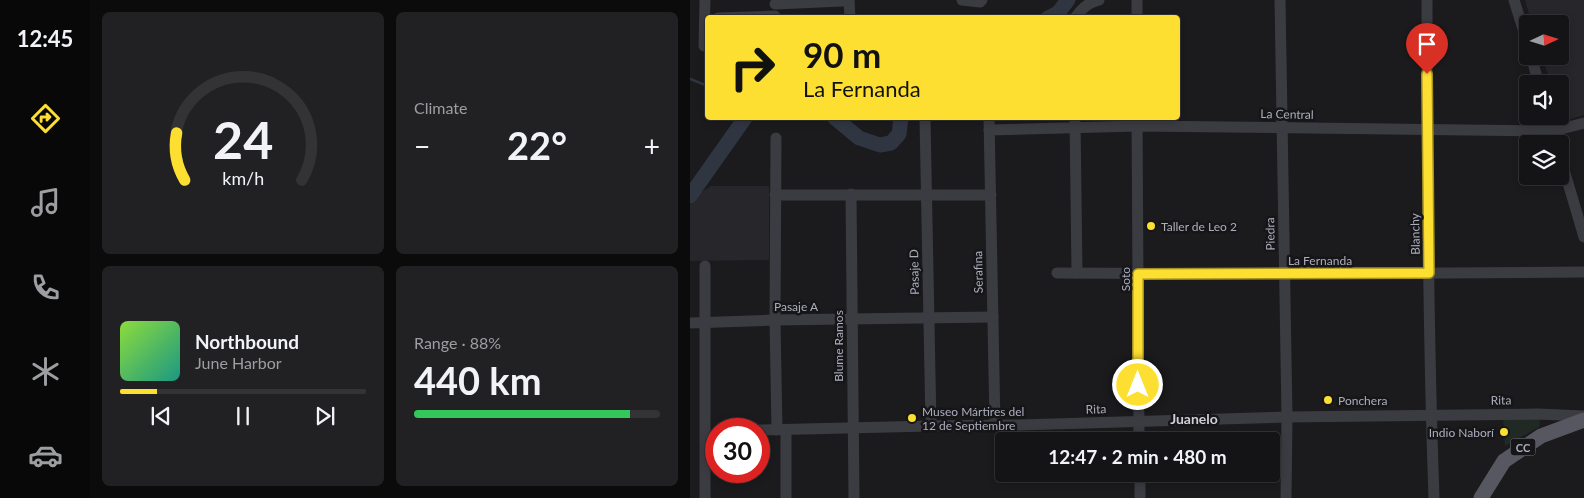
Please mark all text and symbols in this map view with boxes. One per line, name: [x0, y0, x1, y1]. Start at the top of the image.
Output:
north arrow: [1519, 15, 1569, 65]
map controls: [1519, 15, 1569, 185]
pin: [1406, 23, 1448, 74]
text: 12:45: [17, 25, 73, 52]
icon: arrive: [1413, 30, 1441, 58]
text: 90 m: [803, 33, 881, 75]
icon: right: [720, 35, 785, 100]
text: La Fernanda: [803, 75, 921, 102]
button: sound: [1519, 75, 1569, 125]
text: Climate: [414, 98, 467, 117]
icon: directions: [28, 101, 63, 136]
street label: La Central: [1260, 106, 1314, 122]
text: 24: [213, 108, 273, 170]
text: 22°: [507, 122, 567, 168]
text: −: [414, 129, 430, 163]
text: +: [644, 129, 660, 163]
button: layers: [1519, 135, 1569, 185]
text: km/h: [222, 167, 264, 189]
icon: music: [28, 185, 63, 220]
street label: Blanchy: [1407, 212, 1423, 255]
street label: Piedra: [1262, 217, 1278, 251]
place label: Taller de Leo 2: [1161, 219, 1237, 234]
marker: Taller de Leo 2: [1145, 220, 1157, 232]
street label: Pasaje D: [906, 249, 922, 295]
street label: Serafina: [970, 251, 986, 293]
street label: La Fernanda: [1288, 253, 1352, 268]
street label: Soto: [1118, 267, 1133, 291]
icon: phone: [28, 270, 63, 305]
street label: Pasaje A: [774, 299, 819, 314]
street label: Blume Ramos: [831, 310, 846, 382]
text: Northbound: [195, 330, 299, 353]
text: Range · 88%: [414, 333, 501, 352]
text: June Harbor: [195, 353, 282, 372]
icon: climate: [28, 354, 63, 389]
text: 440 km: [414, 357, 542, 403]
position arrow: [1111, 358, 1163, 410]
street label: Rita: [1491, 392, 1511, 408]
place label: Ponchera: [1338, 393, 1387, 408]
marker: Ponchera: [1322, 394, 1334, 406]
street label: Rita: [1085, 401, 1107, 417]
icon: previous: [147, 402, 175, 430]
icon: pause: [229, 402, 257, 430]
icon: next: [311, 402, 339, 430]
place label: Museo Mártires del 12 de Septiembre: [922, 404, 1024, 433]
district label: Juanelo: [1170, 410, 1218, 427]
marker: Museo Mártires del 12 de Septiembre: [906, 412, 918, 424]
speed limit sign: 30: [705, 418, 770, 483]
place label: Indio Naborí: [1429, 425, 1495, 440]
marker: Indio Naborí: [1498, 426, 1510, 438]
icon: car: [28, 438, 63, 473]
road number: CC: [1510, 438, 1536, 456]
text: 12:47 · 2 min · 480 m: [1048, 445, 1227, 468]

